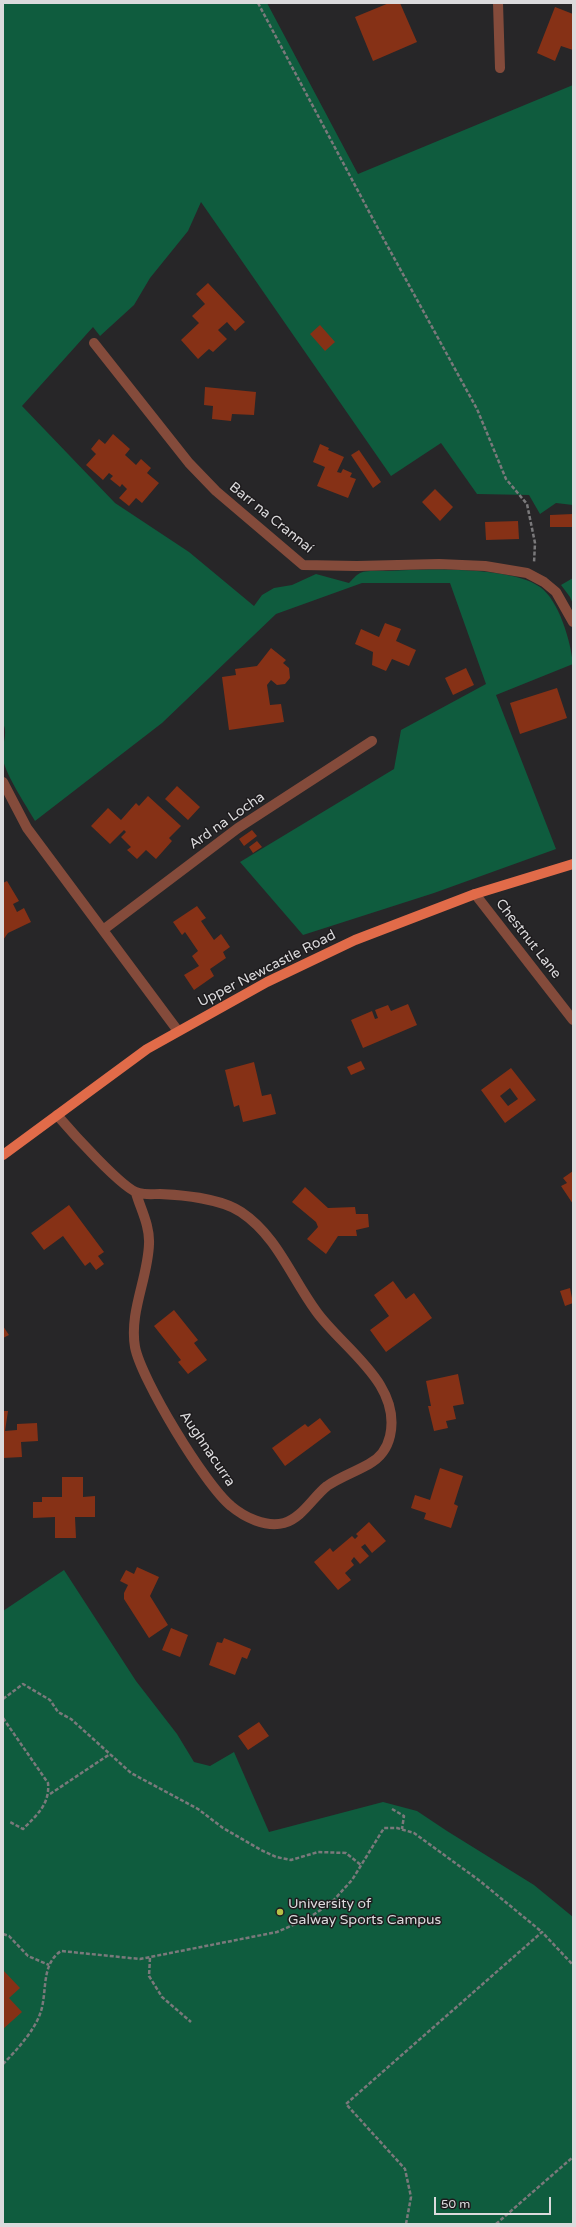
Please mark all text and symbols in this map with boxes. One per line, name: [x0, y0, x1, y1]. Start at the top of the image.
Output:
street label: Barr na Crannaí: [226, 479, 316, 557]
street label: Ard na Locha: [186, 789, 268, 853]
street label: Chestnut Lane: [492, 896, 564, 982]
street label: Upper Newcastle Road: [195, 927, 339, 1011]
street label: Aughnacurra: [176, 1408, 238, 1490]
place label: University of Galway Sports Campus: [288, 1896, 441, 1928]
marker: University of Galway Sports Campus: [275, 1907, 285, 1917]
scale bar: [436, 2189, 553, 2215]
text: 50 m: [441, 2197, 470, 2211]

